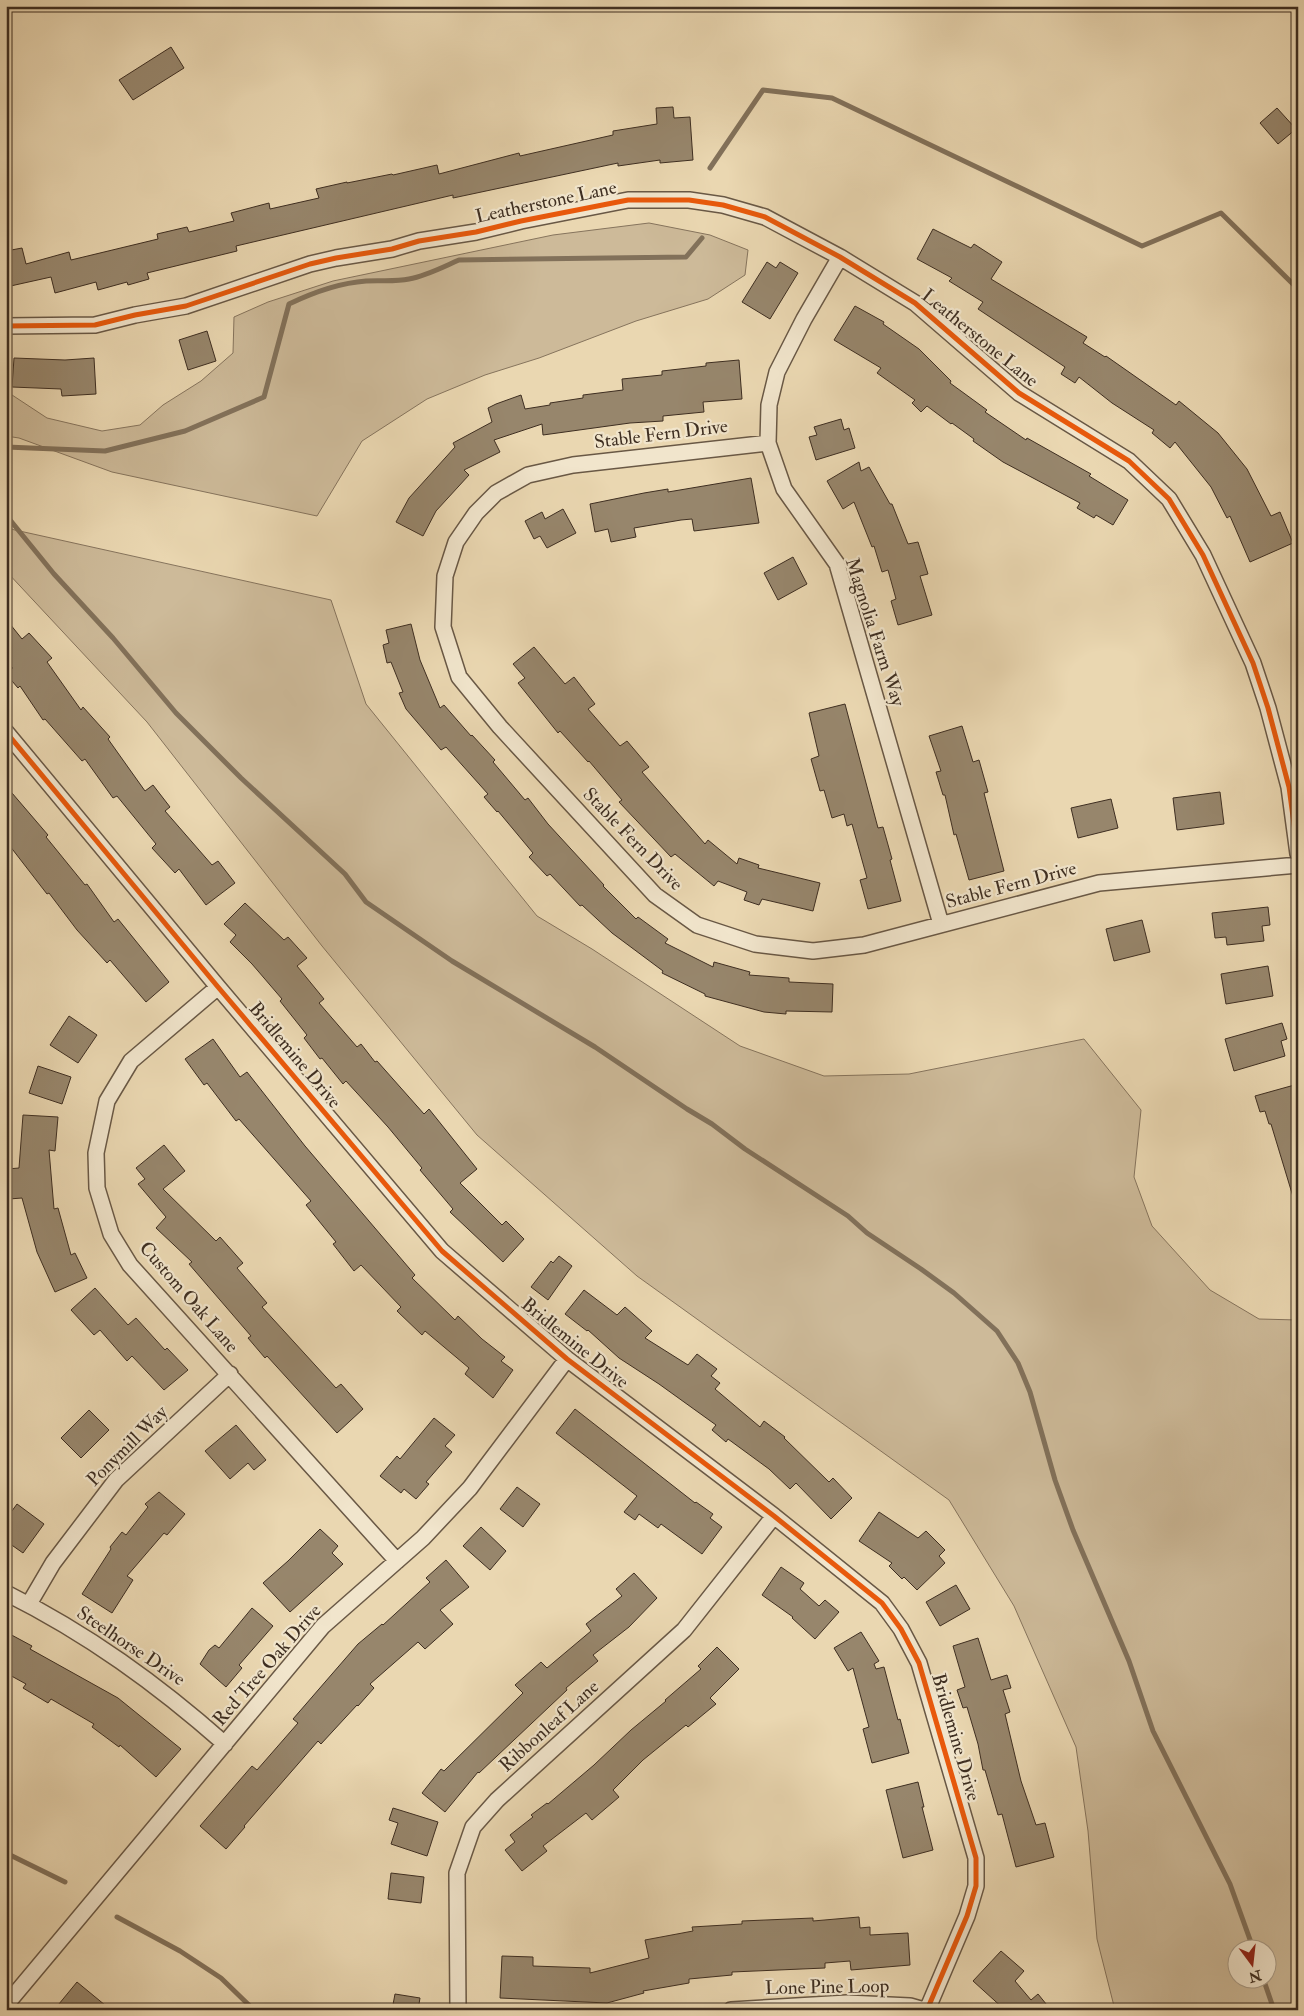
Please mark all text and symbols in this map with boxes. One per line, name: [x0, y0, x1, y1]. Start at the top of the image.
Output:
street label: Leatherstone Lane: [473, 175, 619, 229]
street label: Leatherstone Lane: [917, 284, 1043, 393]
street label: Stable Fern Drive: [593, 414, 729, 454]
street label: Magnolia Farm Way: [840, 555, 911, 710]
street label: Stable Fern Drive: [578, 782, 688, 896]
street label: Stable Fern Drive: [943, 856, 1079, 914]
street label: Bridlemine Drive: [244, 997, 346, 1113]
street label: Custom Oak Lane: [134, 1236, 244, 1358]
street label: Bridlemine Drive: [516, 1292, 634, 1394]
street label: Ponymill Way: [81, 1400, 173, 1492]
street label: Red Tree Oak Drive: [208, 1599, 326, 1731]
street label: Steelhorse Drive: [72, 1601, 190, 1691]
street label: Bridlemine Drive: [926, 1670, 986, 1804]
street label: Ribbonleaf Lane: [494, 1675, 604, 1777]
north arrow: [1226, 1938, 1276, 1988]
text: N: [1247, 1966, 1264, 1986]
street label: Lone Pine Loop: [765, 1974, 889, 2001]

